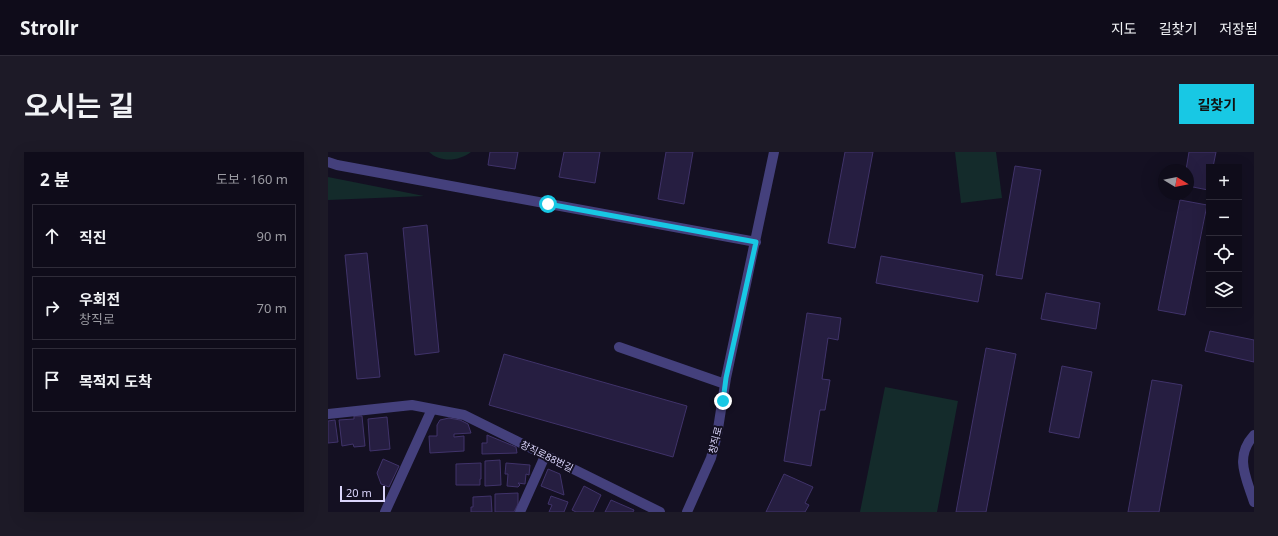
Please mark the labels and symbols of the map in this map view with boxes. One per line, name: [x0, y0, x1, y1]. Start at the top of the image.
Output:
north arrow: [1158, 164, 1194, 200]
route start: [539, 195, 557, 213]
route end: [714, 392, 732, 410]
street label: 창직로: [705, 425, 725, 455]
street label: 창직로88번길: [518, 437, 576, 475]
scale bar: [340, 484, 385, 503]

